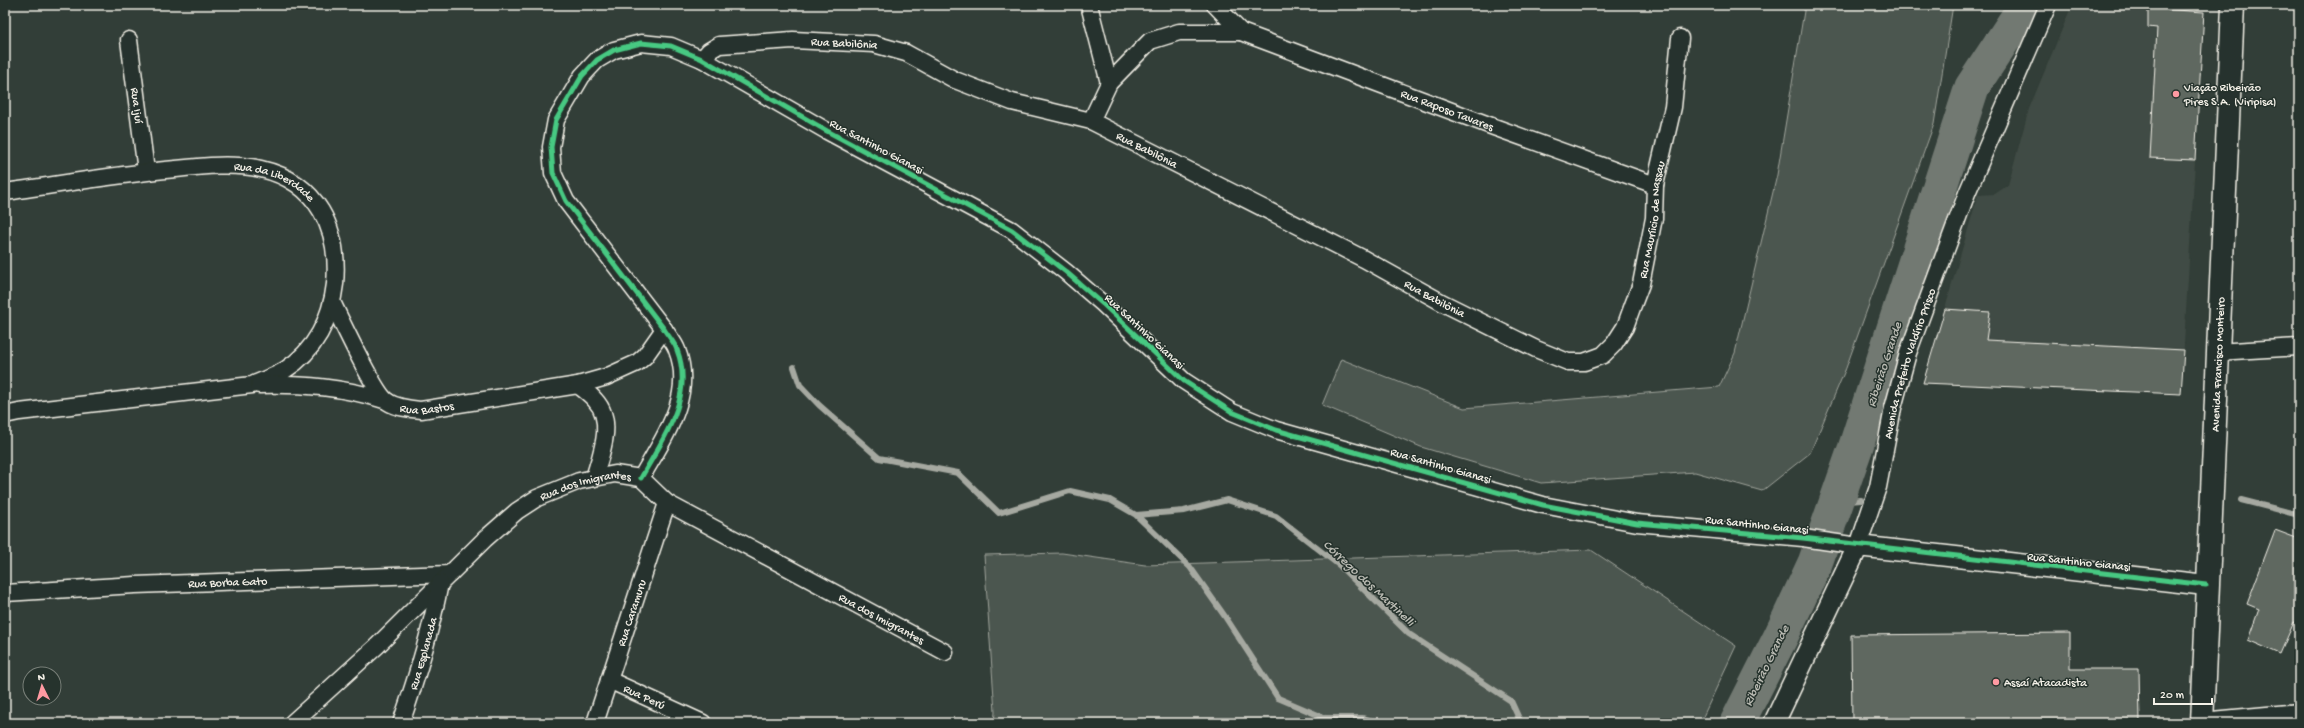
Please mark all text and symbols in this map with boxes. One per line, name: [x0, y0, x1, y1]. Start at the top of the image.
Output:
street label: Rua Babilônia: [811, 36, 880, 54]
place label: Viação Ribeirão Pires S.A. (Viripisa): [2183, 82, 2276, 110]
street label: Rua Ijuí: [126, 87, 145, 125]
street label: Rua Raposo Tavares: [1398, 88, 1496, 135]
marker: Viação Ribeirão Pires S.A. (Viripisa): [2171, 89, 2181, 99]
street label: Rua Santinho Gianasi: [827, 117, 926, 179]
street label: Rua Babilônia: [1113, 130, 1180, 173]
street label: Rua Mauríicio de Nassau: [1637, 160, 1669, 280]
street label: Rua da Liberdade: [233, 161, 317, 206]
street label: Rua Babilônia: [1401, 278, 1467, 322]
street label: Avenida Prefeito Valdírio Prisco: [1882, 287, 1940, 440]
street label: Rua Santinho Gianasi: [1101, 292, 1187, 373]
street label: Avenida Francisco Monteiro: [2210, 297, 2229, 432]
water label: Ribeirão Grande: [1865, 319, 1907, 409]
street label: Rua Bastos: [398, 400, 456, 419]
street label: Rua Santinho Gianasi: [1388, 446, 1493, 488]
street label: Rua dos Imigrantes: [538, 469, 633, 505]
street label: Rua Santinho Gianasi: [1704, 514, 1810, 538]
water label: Córrego dos Martinelli: [1319, 538, 1419, 632]
street label: Rua Santinho Gianasi: [2026, 551, 2132, 575]
street label: Rua Borba Gato: [188, 575, 268, 592]
street label: Rua Caramuru: [616, 578, 651, 649]
street label: Rua dos Imigrantes: [836, 591, 926, 649]
street label: Rua Esplanada: [408, 616, 442, 692]
water label: Ribeirão Grande: [1741, 622, 1794, 709]
north arrow: [22, 666, 62, 706]
text: N: [37, 672, 45, 684]
marker: Assaí Atacadista: [1991, 677, 2001, 687]
place label: Assaí Atacadista: [2004, 677, 2087, 691]
scale bar: [2154, 680, 2212, 706]
street label: Rua Perú: [621, 682, 667, 714]
text: 20 m: [2160, 689, 2185, 703]

